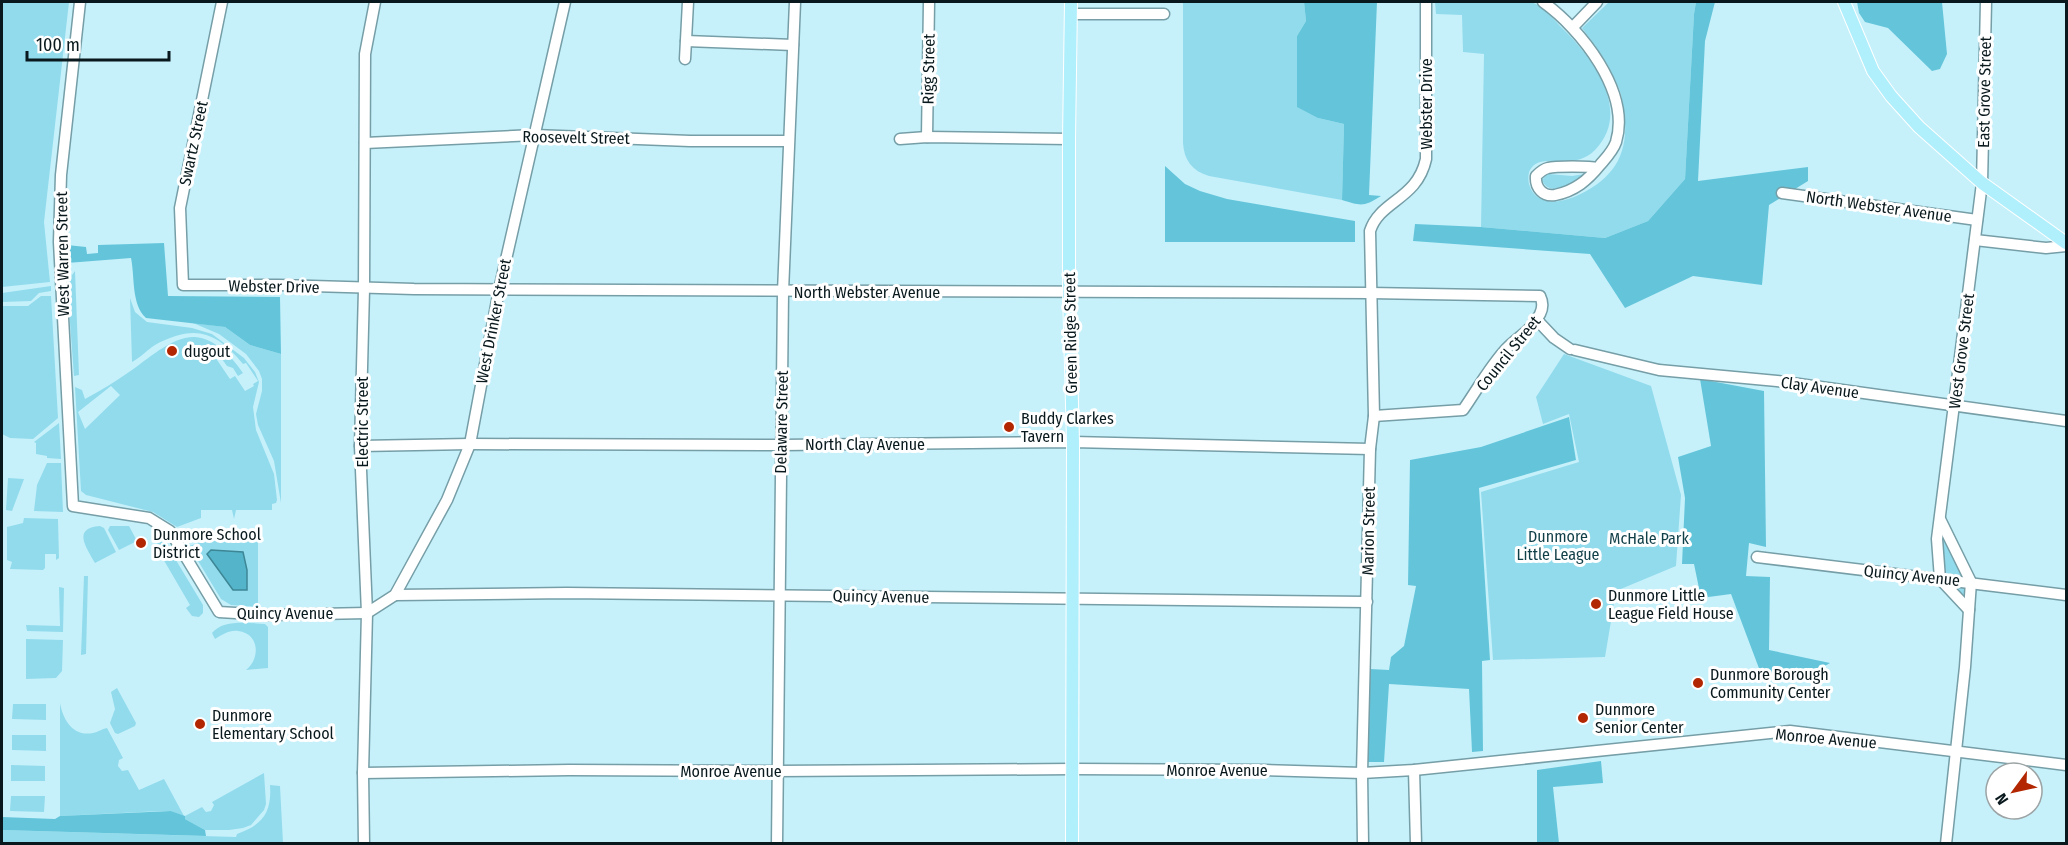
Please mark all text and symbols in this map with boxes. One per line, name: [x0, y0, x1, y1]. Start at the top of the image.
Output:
scale bar: [27, 24, 170, 62]
street label: Rigg Street: [918, 33, 939, 105]
text: 100 m: [36, 34, 80, 56]
street label: East Grove Street: [1974, 35, 1995, 148]
street label: Webster Drive: [1417, 58, 1436, 150]
street label: Swartz Street: [175, 98, 212, 187]
street label: Roosevelt Street: [522, 127, 631, 148]
street label: North Webster Avenue: [1805, 187, 1953, 226]
street label: West Warren Street: [52, 191, 73, 317]
street label: West Drinker Street: [472, 256, 515, 385]
street label: Green Ridge Street: [1060, 271, 1081, 394]
street label: Webster Drive: [228, 276, 320, 297]
street label: North Webster Avenue: [794, 283, 940, 302]
street label: West Grove Street: [1945, 291, 1978, 410]
street label: Council Street: [1472, 311, 1545, 395]
place label: dugout: [184, 342, 231, 361]
marker: dugout: [165, 344, 179, 358]
street label: Delaware Street: [771, 369, 792, 474]
street label: Clay Avenue: [1780, 373, 1860, 402]
street label: Electric Street: [353, 376, 372, 468]
place label: Buddy Clarkes Tavern: [1021, 409, 1114, 446]
marker: Buddy Clarkes Tavern: [1002, 420, 1016, 434]
street label: North Clay Avenue: [805, 435, 925, 454]
street label: Marion Street: [1358, 486, 1379, 576]
place label: Dunmore School District: [153, 525, 261, 562]
park label: Dunmore Little League: [1516, 527, 1600, 564]
park label: McHale Park: [1609, 529, 1689, 548]
marker: Dunmore School District: [134, 536, 148, 550]
street label: Quincy Avenue: [1863, 561, 1961, 590]
street label: Quincy Avenue: [832, 586, 930, 607]
place label: Dunmore Little League Field House: [1608, 586, 1734, 623]
marker: Dunmore Little League Field House: [1589, 597, 1603, 611]
street label: Quincy Avenue: [237, 604, 333, 623]
place label: Dunmore Borough Community Center: [1710, 665, 1831, 702]
marker: Dunmore Borough Community Center: [1691, 676, 1705, 690]
place label: Dunmore Senior Center: [1595, 700, 1684, 737]
place label: Dunmore Elementary School: [212, 706, 334, 743]
marker: Dunmore Senior Center: [1576, 711, 1590, 725]
marker: Dunmore Elementary School: [193, 717, 207, 731]
street label: Monroe Avenue: [1775, 725, 1877, 752]
street label: Monroe Avenue: [1166, 761, 1268, 780]
north arrow: [1984, 761, 2044, 821]
street label: Monroe Avenue: [680, 762, 782, 781]
text: N: [1991, 790, 2012, 808]

